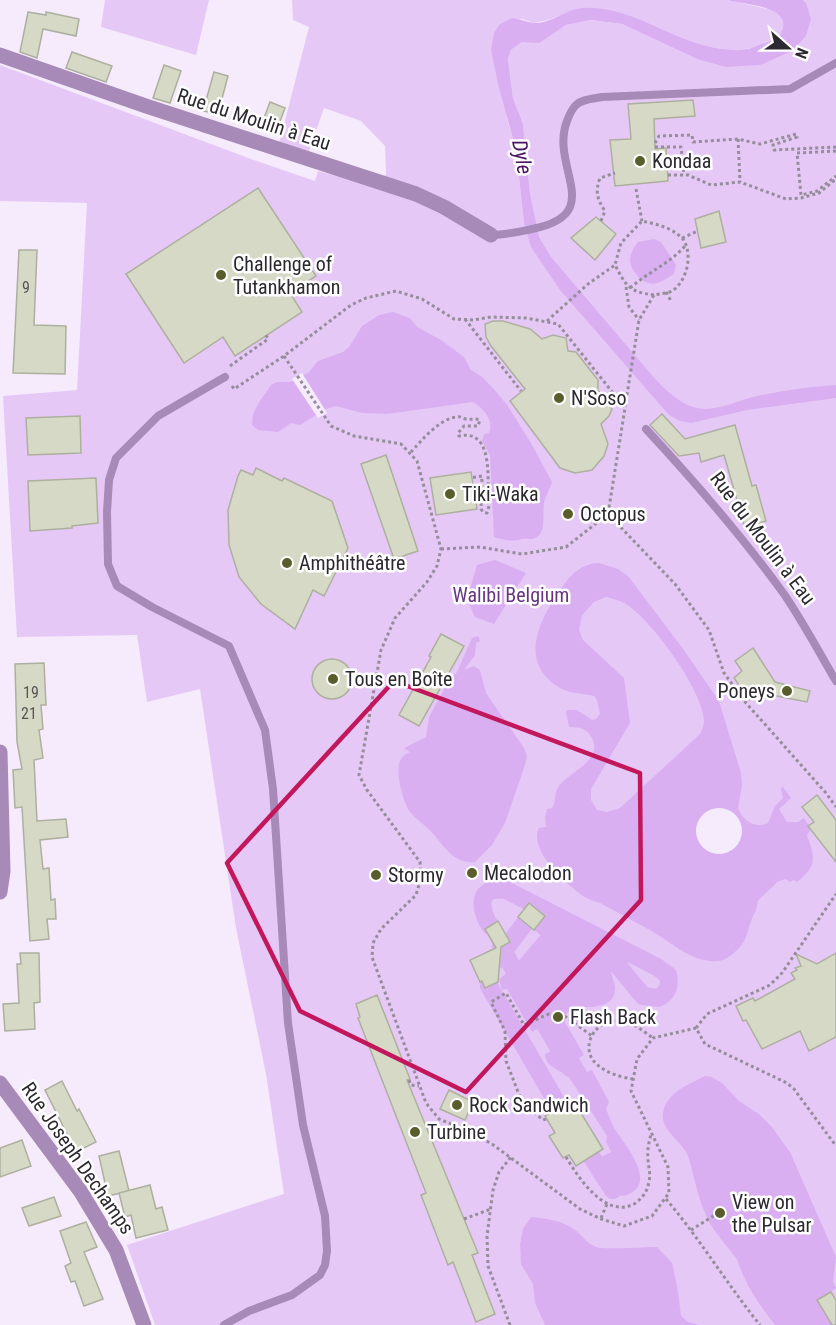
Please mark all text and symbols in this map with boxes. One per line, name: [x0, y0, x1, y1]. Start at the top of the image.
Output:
north arrow: [758, 18, 818, 78]
text: N: [791, 45, 812, 61]
street label: Rue du Moulin à Eau: [174, 83, 334, 155]
water label: Dyle: [507, 138, 537, 176]
place label: Kondaa: [652, 149, 711, 173]
marker: Kondaa: [633, 154, 647, 168]
place label: Challenge of Tutankhamon: [233, 252, 340, 299]
marker: Challenge of Tutankhamon: [214, 268, 228, 282]
house number: 9: [22, 278, 30, 297]
place label: N'Soso: [571, 386, 626, 410]
marker: N'Soso: [552, 391, 566, 405]
street label: Rue du Moulin à Eau: [705, 467, 821, 609]
place label: Tiki-Waka: [462, 482, 539, 506]
marker: Tiki-Waka: [443, 487, 457, 501]
place label: Octopus: [580, 502, 646, 526]
marker: Octopus: [561, 507, 575, 521]
place label: Amphithéâtre: [299, 551, 405, 575]
marker: Amphithéâtre: [280, 556, 294, 570]
park label: Walibi Belgium: [453, 583, 569, 607]
place label: Tous en Boîte: [345, 667, 452, 691]
marker: Tous en Boîte: [326, 672, 340, 686]
place label: Poneys: [718, 679, 775, 703]
house number: 19: [23, 683, 39, 702]
marker: Poneys: [780, 684, 794, 698]
house number: 21: [21, 704, 37, 723]
place label: Mecalodon: [484, 861, 572, 885]
place label: Stormy: [388, 863, 444, 887]
marker: Mecalodon: [465, 866, 479, 880]
marker: Stormy: [369, 868, 383, 882]
place label: Flash Back: [570, 1005, 656, 1029]
marker: Flash Back: [551, 1010, 565, 1024]
street label: Rue Joseph Dechamps: [17, 1077, 139, 1239]
place label: Rock Sandwich: [469, 1093, 589, 1117]
marker: Rock Sandwich: [450, 1098, 464, 1112]
place label: Turbine: [427, 1120, 486, 1144]
marker: Turbine: [408, 1125, 422, 1139]
place label: View on the Pulsar: [732, 1190, 812, 1237]
marker: View on the Pulsar: [713, 1206, 727, 1220]

